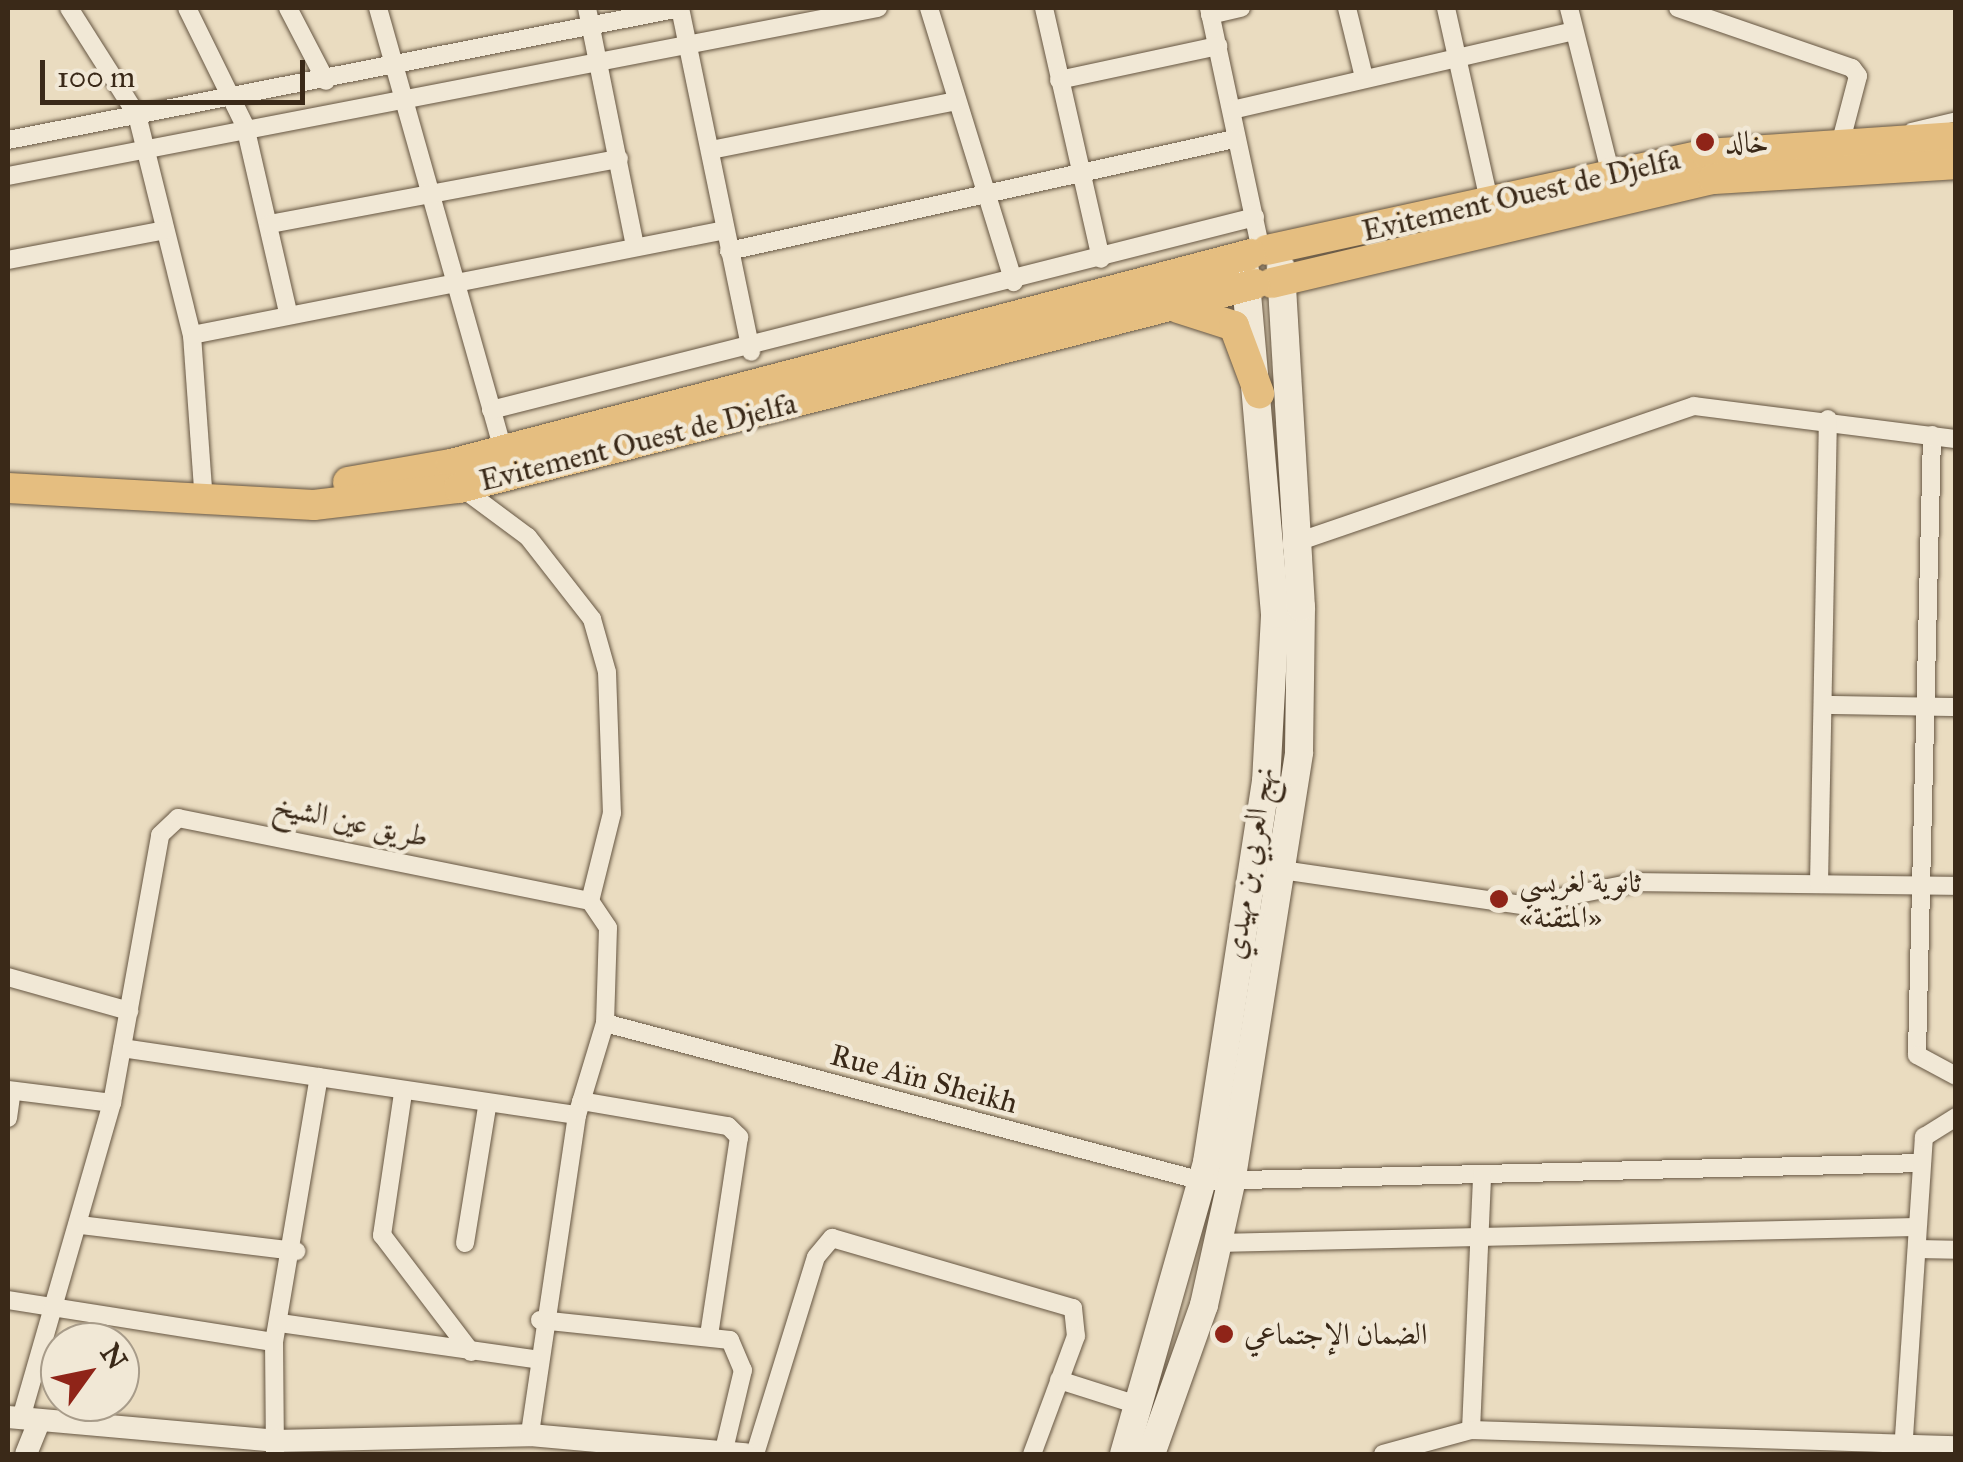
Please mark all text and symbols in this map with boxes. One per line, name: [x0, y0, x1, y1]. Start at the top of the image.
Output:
scale bar: [45, 40, 310, 102]
text: 100 m: [57, 59, 135, 95]
place label: خالد: [1725, 124, 1769, 160]
marker: خالد: [1694, 131, 1716, 153]
street label: Evitement Ouest de Djelfa: [1359, 141, 1683, 249]
street label: Evitement Ouest de Djelfa: [476, 385, 800, 499]
street label: نهج العربي بن مهيدي: [1216, 764, 1282, 962]
street label: طريق عين الشيخ: [270, 787, 432, 855]
place label: ثانوية لغريسي «المتقنة»: [1519, 864, 1641, 934]
marker: ثانوية لغريسي «المتقنة»: [1488, 888, 1510, 910]
street label: Rue Aïn Sheikh: [827, 1037, 1021, 1121]
place label: الضمان الإجتماعي: [1244, 1316, 1427, 1352]
north arrow: [40, 1322, 140, 1422]
marker: الضمان الإجتماعي: [1213, 1323, 1235, 1345]
text: N: [93, 1337, 135, 1376]

